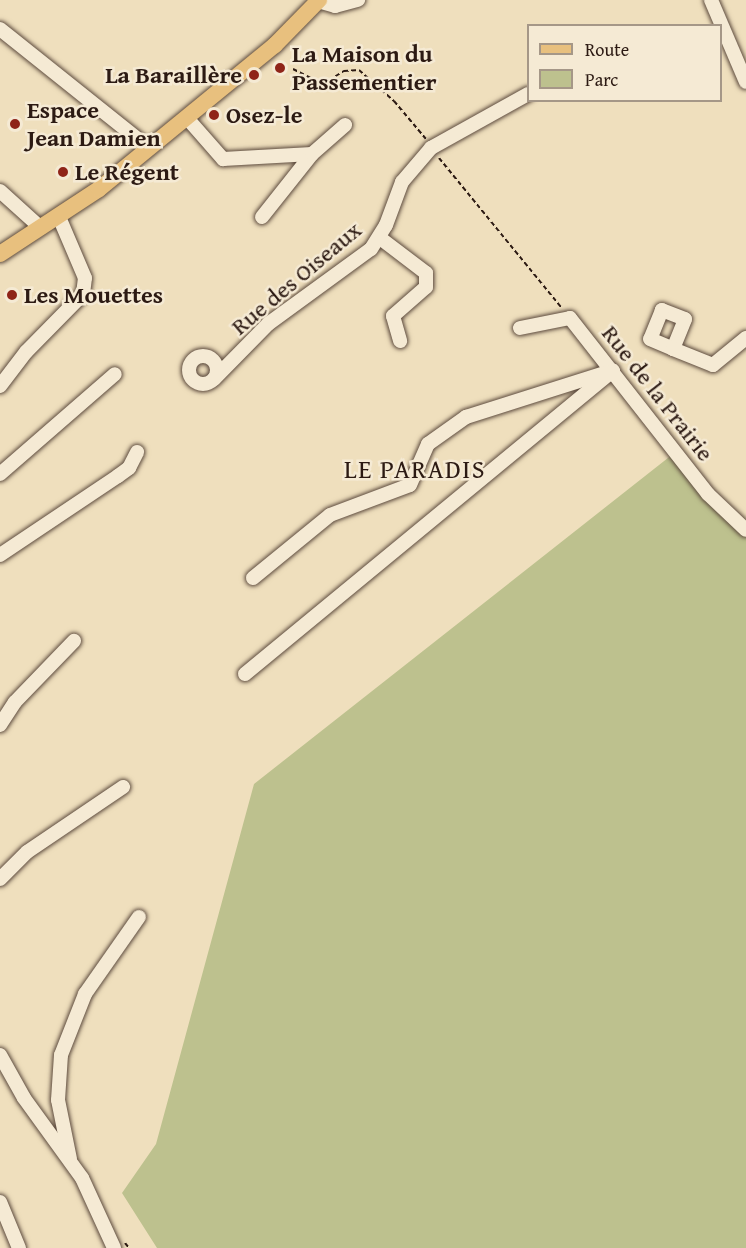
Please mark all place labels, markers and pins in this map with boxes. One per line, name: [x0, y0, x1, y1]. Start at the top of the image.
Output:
place label: La Maison du Passementier: [292, 40, 437, 96]
place label: La Baraillère: [105, 61, 242, 89]
marker: La Maison du Passementier: [273, 61, 287, 75]
marker: La Baraillère: [247, 68, 261, 82]
place label: Espace Jean Damien: [27, 96, 161, 152]
place label: Osez-le: [226, 101, 303, 129]
marker: Osez-le: [207, 108, 221, 122]
marker: Espace Jean Damien: [8, 117, 22, 131]
place label: Le Régent: [75, 158, 179, 186]
marker: Le Régent: [56, 165, 70, 179]
place label: Les Mouettes: [24, 281, 163, 309]
marker: Les Mouettes: [5, 288, 19, 302]

